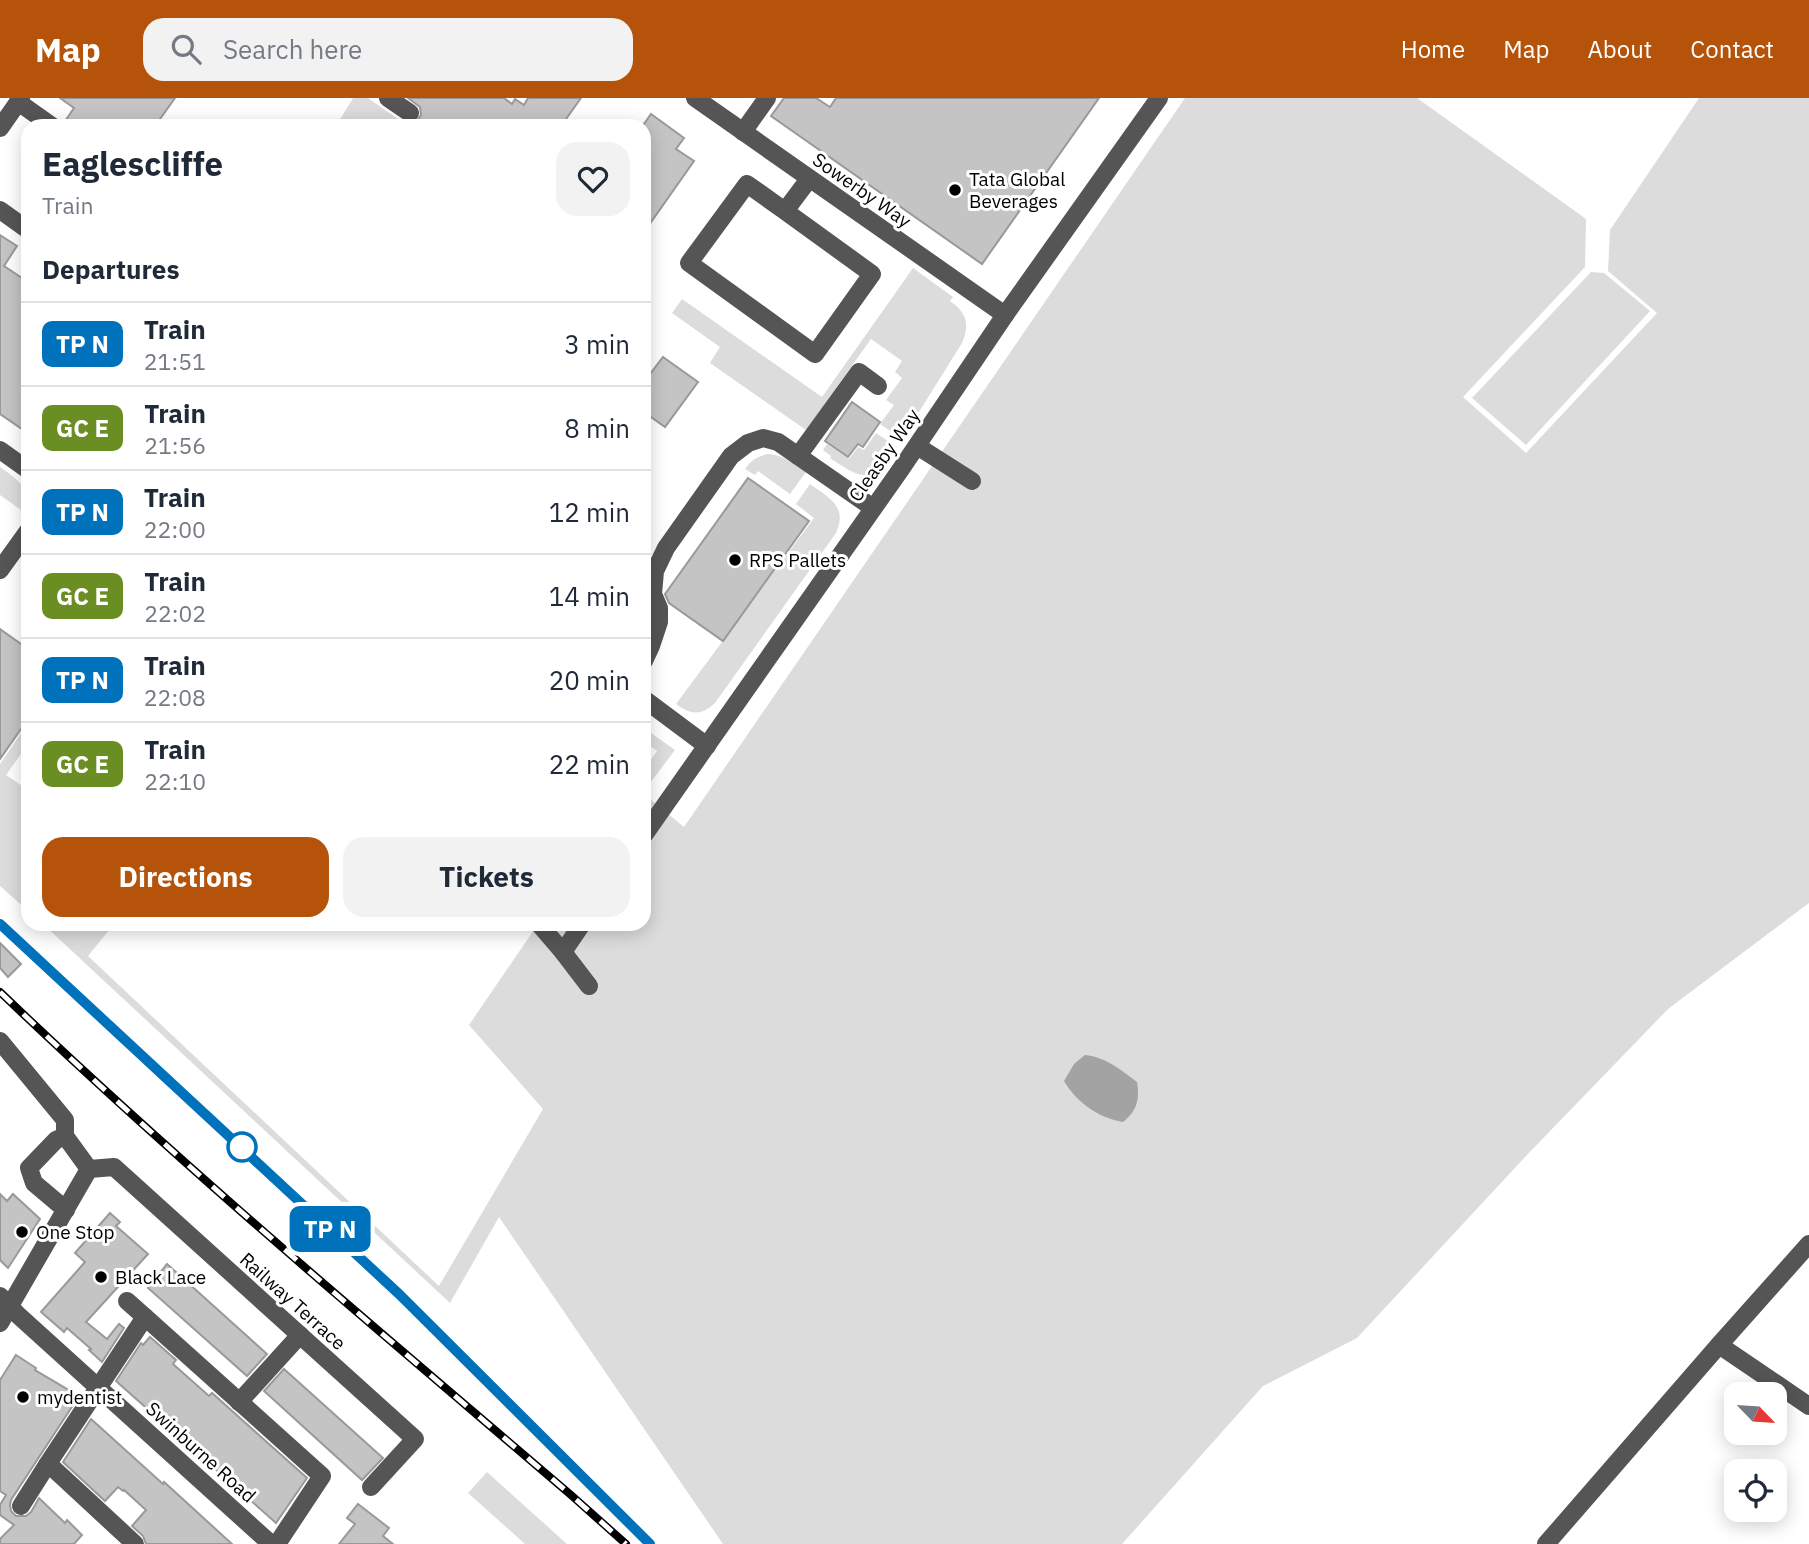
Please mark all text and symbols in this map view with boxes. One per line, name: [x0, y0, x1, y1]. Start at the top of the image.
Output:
search box: [143, 18, 633, 81]
text: Map: [35, 28, 101, 71]
icon: search: [167, 30, 205, 68]
text: Search here: [223, 32, 362, 66]
text: Home: [1401, 33, 1465, 65]
text: Map: [1503, 33, 1549, 65]
text: About: [1587, 33, 1652, 65]
text: Contact: [1690, 33, 1774, 65]
text: Eaglescliffe: [42, 142, 223, 185]
button: heart: [556, 142, 630, 216]
street label: Sowerby Way: [808, 147, 916, 233]
place label: Tata Global Beverages: [969, 167, 1065, 213]
marker: Tata Global Beverages: [947, 182, 963, 198]
text: Train: [42, 190, 94, 220]
text: Departures: [42, 252, 180, 286]
text: Train: [144, 312, 206, 346]
text: 3 min: [564, 327, 630, 361]
text: TP N: [56, 328, 109, 360]
text: 21:51: [144, 346, 206, 376]
text: Train: [144, 396, 206, 430]
street label: Cleasby Way: [843, 403, 925, 506]
text: 8 min: [564, 411, 630, 445]
text: GC E: [56, 412, 109, 444]
text: 21:56: [144, 430, 206, 460]
text: Train: [144, 480, 206, 514]
text: 12 min: [549, 495, 630, 529]
text: TP N: [56, 496, 109, 528]
text: 22:00: [144, 514, 206, 544]
place label: RPS Pallets: [749, 548, 846, 572]
marker: RPS Pallets: [727, 552, 743, 568]
text: Train: [144, 564, 206, 598]
text: 14 min: [549, 579, 630, 613]
text: GC E: [56, 580, 109, 612]
text: 22:02: [144, 598, 206, 628]
text: Train: [144, 648, 206, 682]
text: 20 min: [549, 663, 630, 697]
text: TP N: [56, 664, 109, 696]
text: 22:08: [144, 682, 206, 712]
text: Train: [144, 732, 206, 766]
text: 22 min: [549, 747, 630, 781]
text: GC E: [56, 748, 109, 780]
text: 22:10: [144, 766, 206, 796]
button: Directions: [42, 837, 329, 917]
button: Tickets: [343, 837, 630, 917]
unlabelled marker: [227, 1132, 257, 1162]
line badge: TP N: [281, 1206, 379, 1252]
text: TP N: [304, 1213, 356, 1245]
place label: One Stop: [36, 1220, 114, 1244]
marker: One Stop: [14, 1224, 30, 1240]
street label: Railway Terrace: [235, 1247, 351, 1355]
place label: Black Lace: [115, 1265, 206, 1289]
marker: Black Lace: [93, 1269, 109, 1285]
north arrow: [1724, 1382, 1787, 1446]
map controls: [1724, 1382, 1787, 1522]
place label: mydentist: [37, 1385, 122, 1409]
marker: mydentist: [15, 1389, 31, 1405]
street label: Swinburne Road: [141, 1396, 261, 1508]
button: locate: [1724, 1459, 1787, 1522]

